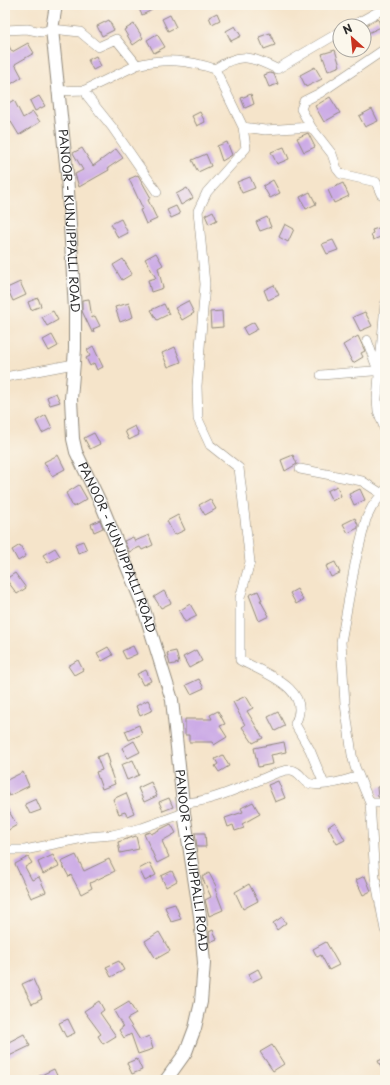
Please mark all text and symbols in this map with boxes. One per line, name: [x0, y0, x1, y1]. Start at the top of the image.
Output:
north arrow: [332, 18, 372, 58]
text: N: [339, 19, 355, 38]
street label: PANOOR - KUNJIPPALLI ROAD: [54, 128, 85, 313]
street label: PANOOR - KUNJIPPALLI ROAD: [74, 459, 161, 635]
street label: PANOOR - KUNJIPPALLI ROAD: [171, 768, 213, 952]

